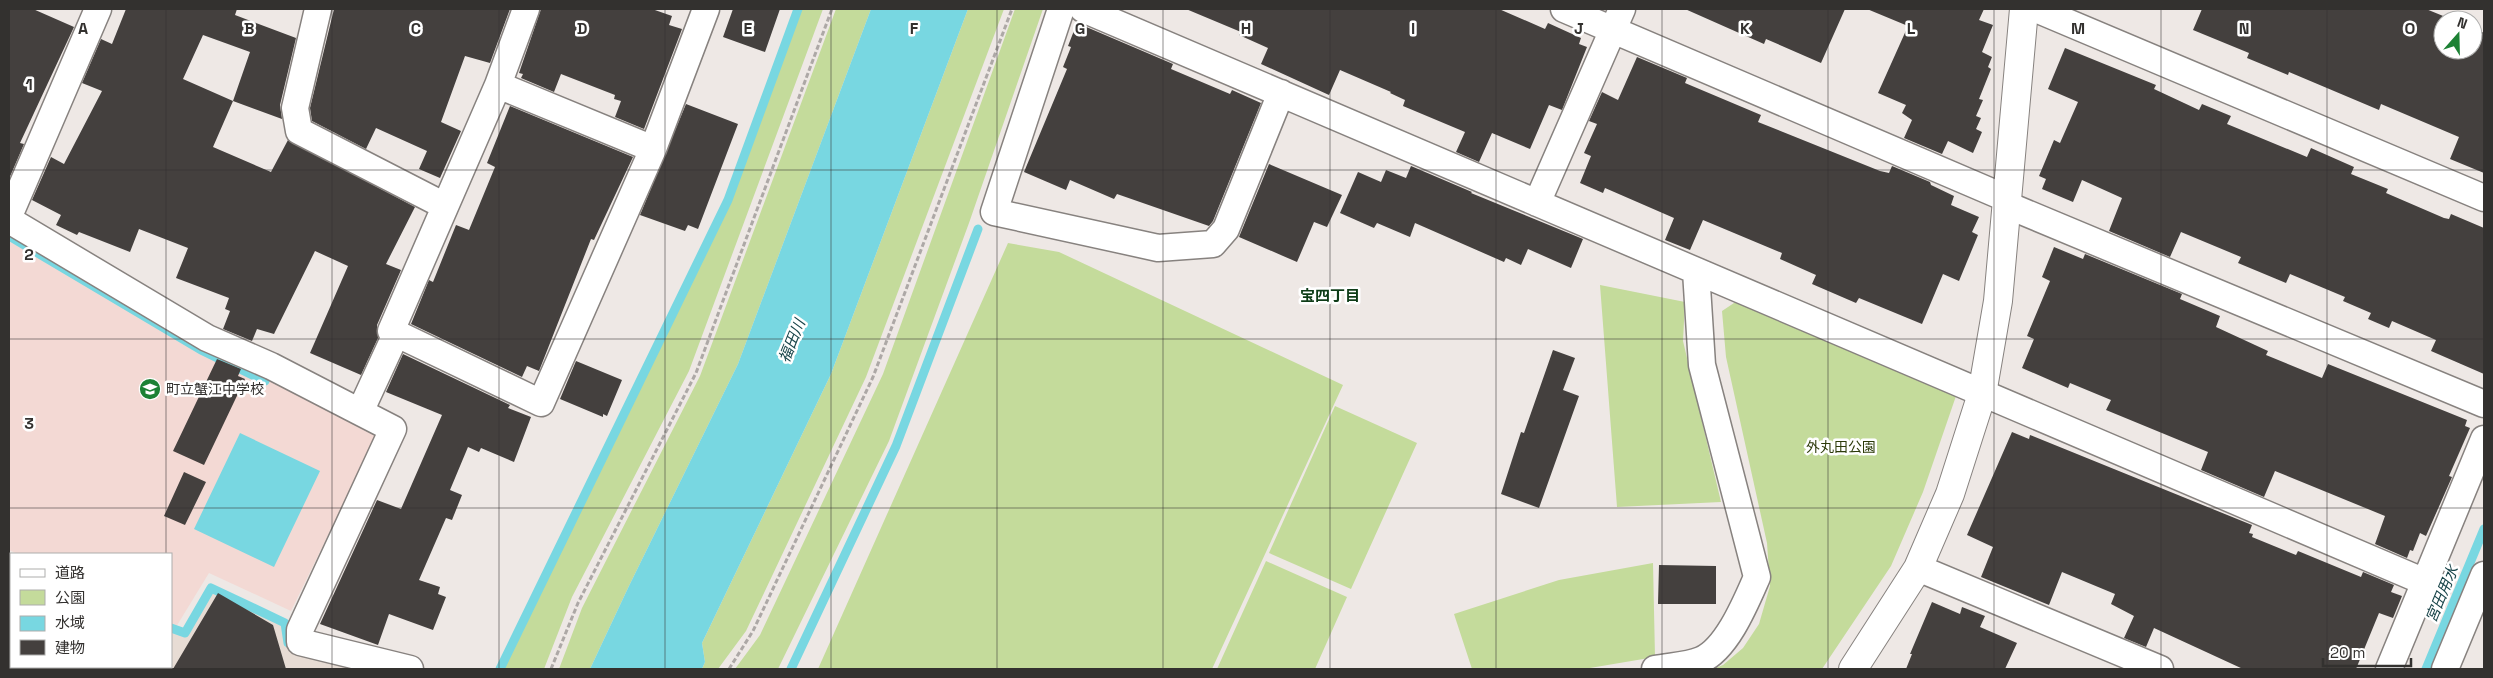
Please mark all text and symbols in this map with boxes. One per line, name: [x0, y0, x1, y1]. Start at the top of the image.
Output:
north arrow: [2433, 10, 2483, 60]
text: N: [2455, 13, 2470, 33]
text: A: [78, 18, 88, 39]
text: B: [244, 18, 254, 39]
text: C: [411, 18, 421, 39]
text: D: [577, 18, 587, 39]
text: E: [744, 18, 753, 39]
text: F: [910, 18, 919, 39]
text: G: [1075, 18, 1085, 39]
text: H: [1241, 18, 1251, 39]
text: I: [1411, 18, 1415, 39]
text: J: [1574, 18, 1584, 39]
text: K: [1740, 18, 1750, 39]
text: L: [1907, 18, 1916, 39]
text: M: [2071, 18, 2085, 39]
text: N: [2239, 18, 2249, 39]
text: O: [2405, 18, 2416, 39]
text: 1: [25, 74, 33, 95]
text: 2: [24, 244, 34, 265]
district label: 宝四丁目: [1300, 286, 1360, 305]
water label: 福田川: [774, 315, 810, 365]
school or university icon: 町立蟹江中学校: [138, 377, 162, 401]
place label: 町立蟹江中学校: [166, 380, 264, 398]
text: 3: [24, 413, 34, 434]
park label: 外丸田公園: [1806, 438, 1876, 456]
legend: [10, 553, 172, 668]
water label: 宮田用水: [2421, 561, 2463, 625]
text: 道路: [55, 563, 85, 582]
text: 公園: [55, 588, 85, 607]
text: 水域: [55, 613, 85, 632]
scale bar: [2323, 636, 2410, 668]
text: 建物: [55, 638, 85, 657]
text: 20 m: [2330, 643, 2365, 662]

